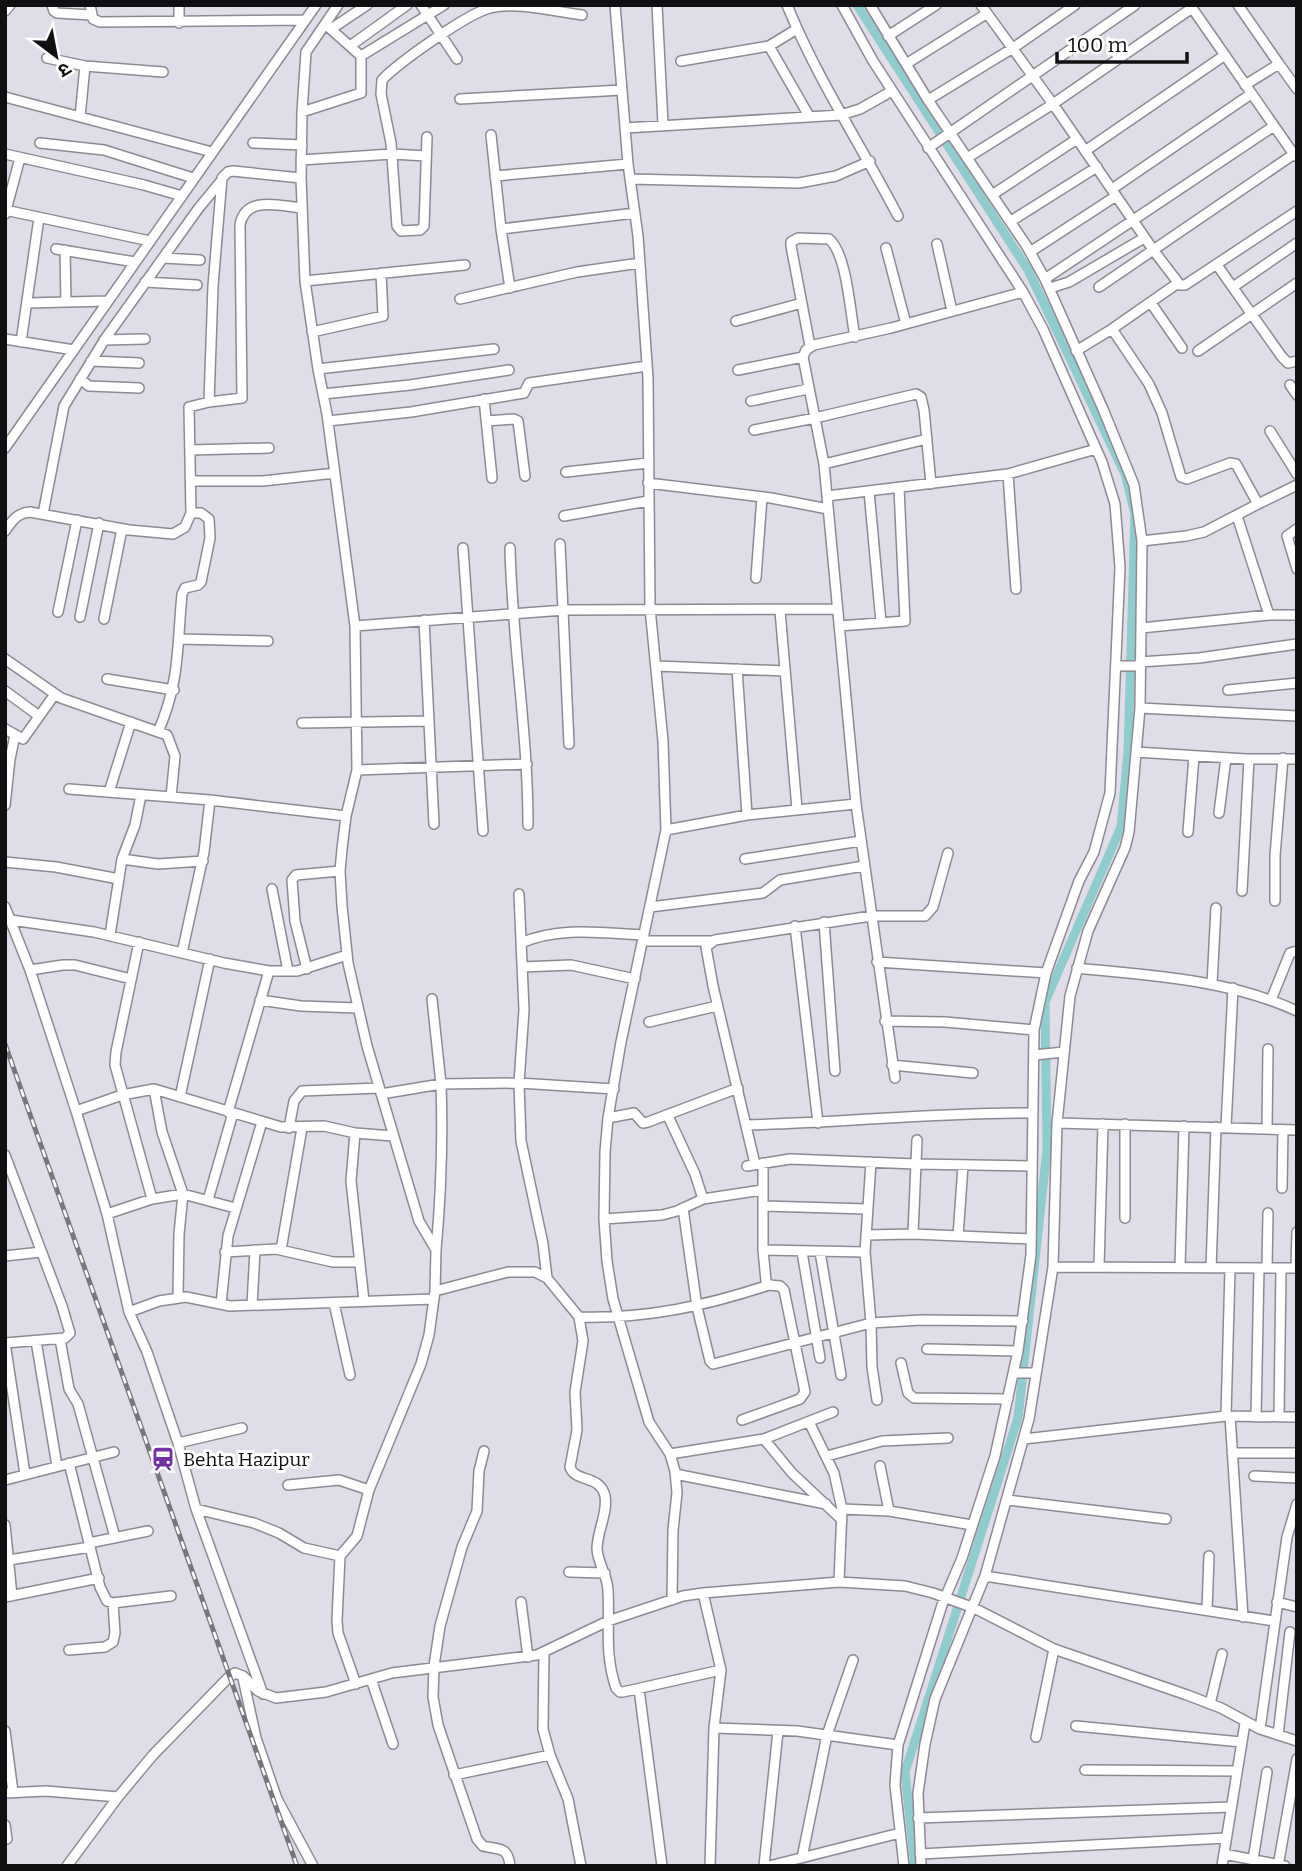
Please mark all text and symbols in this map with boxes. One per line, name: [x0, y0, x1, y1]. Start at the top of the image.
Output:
north arrow: [21, 21, 91, 91]
scale bar: [1057, 21, 1186, 65]
text: 100 m: [1068, 32, 1128, 58]
text: उ: [53, 57, 76, 83]
station icon: Behta Hazipur: [149, 1445, 177, 1473]
place label: Behta Hazipur: [183, 1448, 310, 1471]

